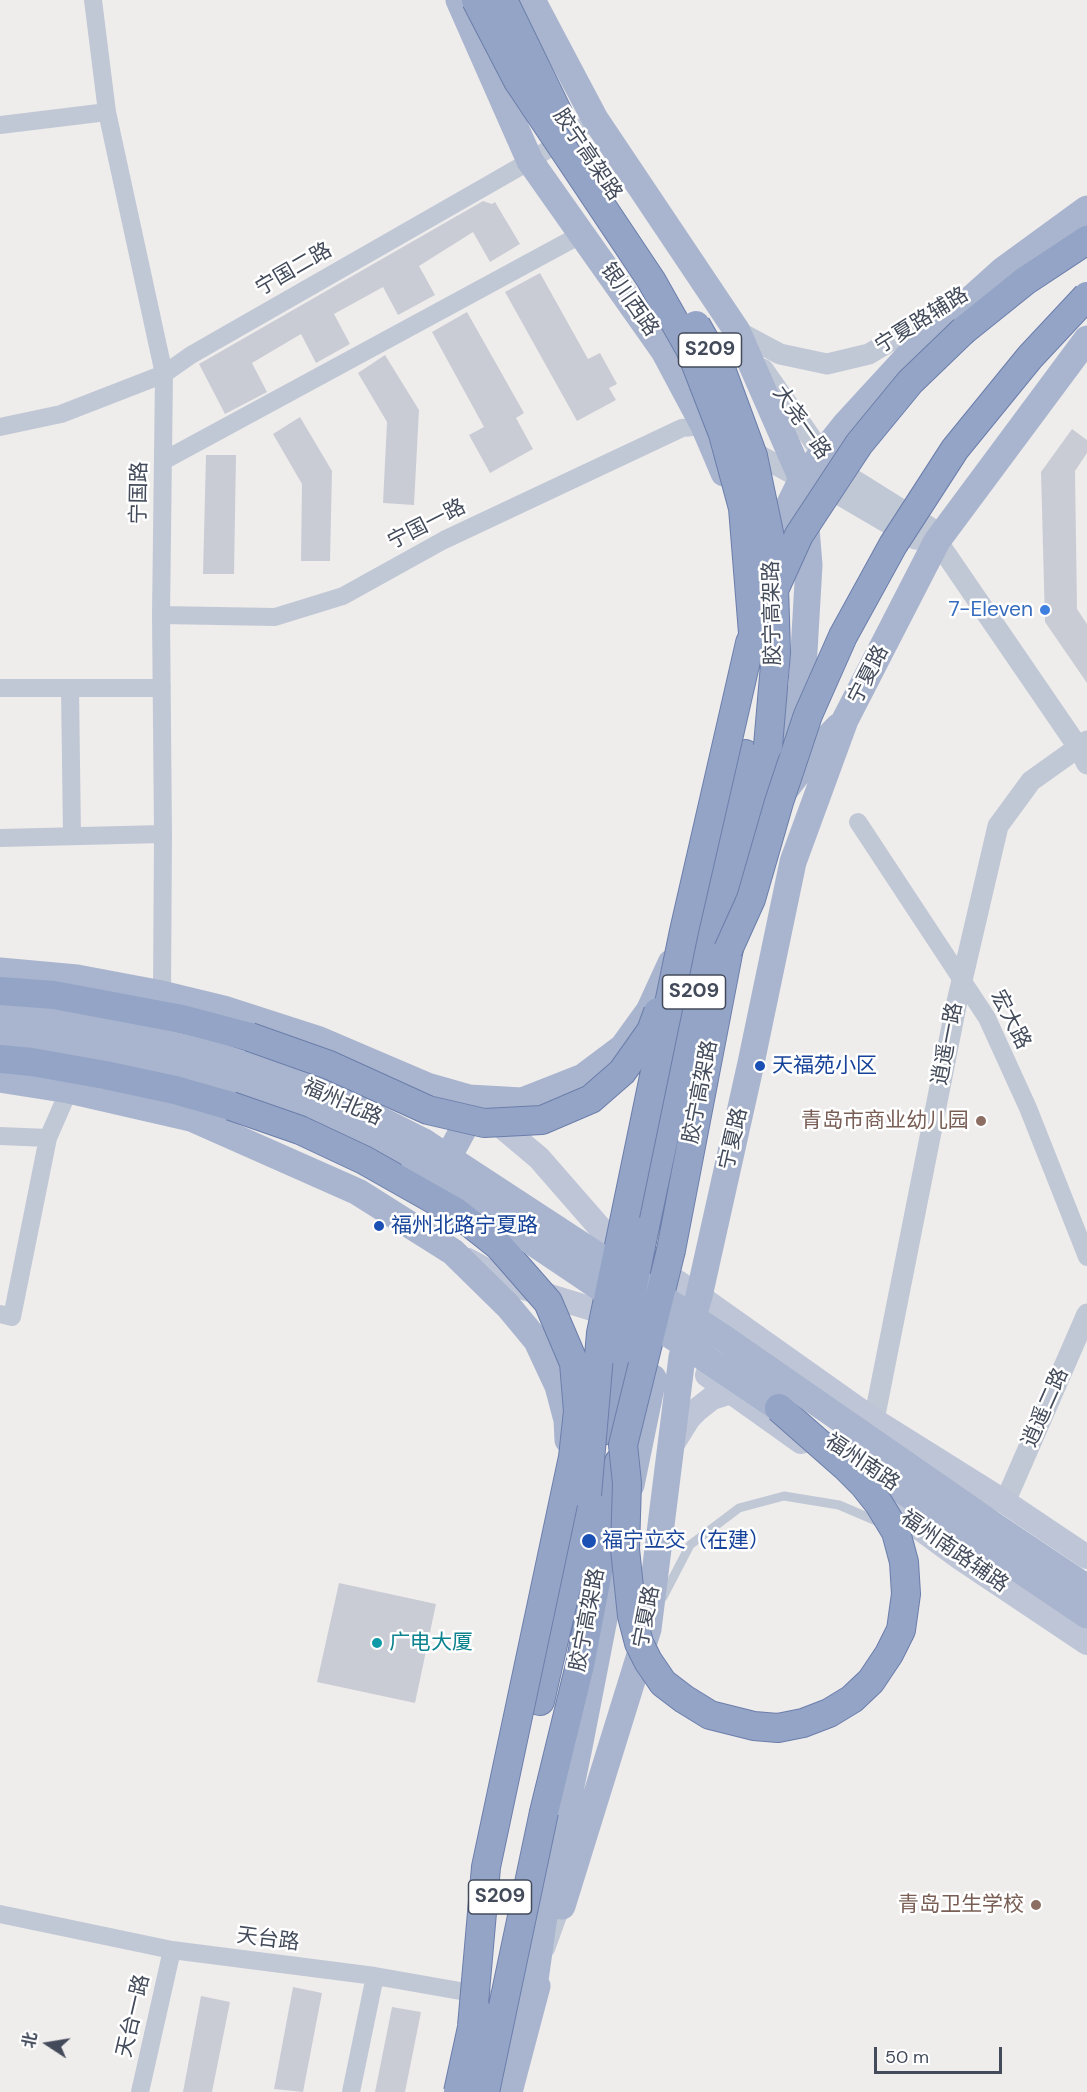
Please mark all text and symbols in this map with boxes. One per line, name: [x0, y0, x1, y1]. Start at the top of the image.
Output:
street label: 胶宁高架路: [547, 104, 627, 206]
street label: 宁国二路: [251, 238, 337, 302]
street label: 银川西路: [595, 258, 663, 342]
street label: 宁夏路辅路: [871, 282, 973, 360]
road number: S209: [678, 333, 742, 367]
street label: 大尧一路: [767, 381, 835, 465]
street label: 宁国路: [127, 461, 153, 525]
street label: 宁国一路: [384, 495, 470, 555]
street label: 胶宁高架路: [759, 560, 787, 666]
place label: 7-Eleven: [949, 597, 1033, 623]
marker: 7-Eleven: [1038, 603, 1052, 617]
street label: 宁夏路: [843, 641, 895, 709]
road number: S209: [662, 975, 726, 1009]
street label: 宏大路: [984, 986, 1036, 1054]
street label: 逍遥一路: [928, 1000, 968, 1088]
street label: 胶宁高架路: [679, 1038, 723, 1146]
place label: 天福苑小区: [772, 1053, 877, 1079]
marker: 天福苑小区: [753, 1059, 767, 1073]
street label: 福州北路: [299, 1074, 385, 1132]
street label: 宁夏路: [715, 1105, 753, 1173]
place label: 青岛市商业幼儿园: [801, 1108, 969, 1134]
marker: 青岛市商业幼儿园: [974, 1114, 988, 1128]
place label: 福州北路宁夏路: [391, 1213, 538, 1239]
marker: 福州北路宁夏路: [372, 1219, 386, 1233]
street label: 逍遥二路: [1017, 1365, 1075, 1451]
street label: 福州南路: [820, 1429, 904, 1497]
street label: 福州南路辅路: [895, 1506, 1013, 1598]
place label: 福宁立交（在建）: [602, 1528, 770, 1554]
marker: 福宁立交（在建）: [580, 1532, 598, 1550]
street label: 胶宁高架路: [566, 1566, 610, 1674]
street label: 宁夏路: [629, 1584, 665, 1650]
place label: 广电大厦: [389, 1630, 473, 1656]
marker: 广电大厦: [370, 1636, 384, 1650]
road number: S209: [468, 1880, 532, 1914]
place label: 青岛卫生学校: [898, 1892, 1024, 1918]
marker: 青岛卫生学校: [1029, 1898, 1043, 1912]
street label: 天台路: [235, 1924, 301, 1956]
street label: 天台一路: [112, 1972, 156, 2060]
north arrow: [18, 2014, 78, 2074]
text: 北: [18, 2030, 42, 2050]
scale bar: [877, 2035, 1004, 2073]
text: 50 m: [885, 2045, 929, 2069]

